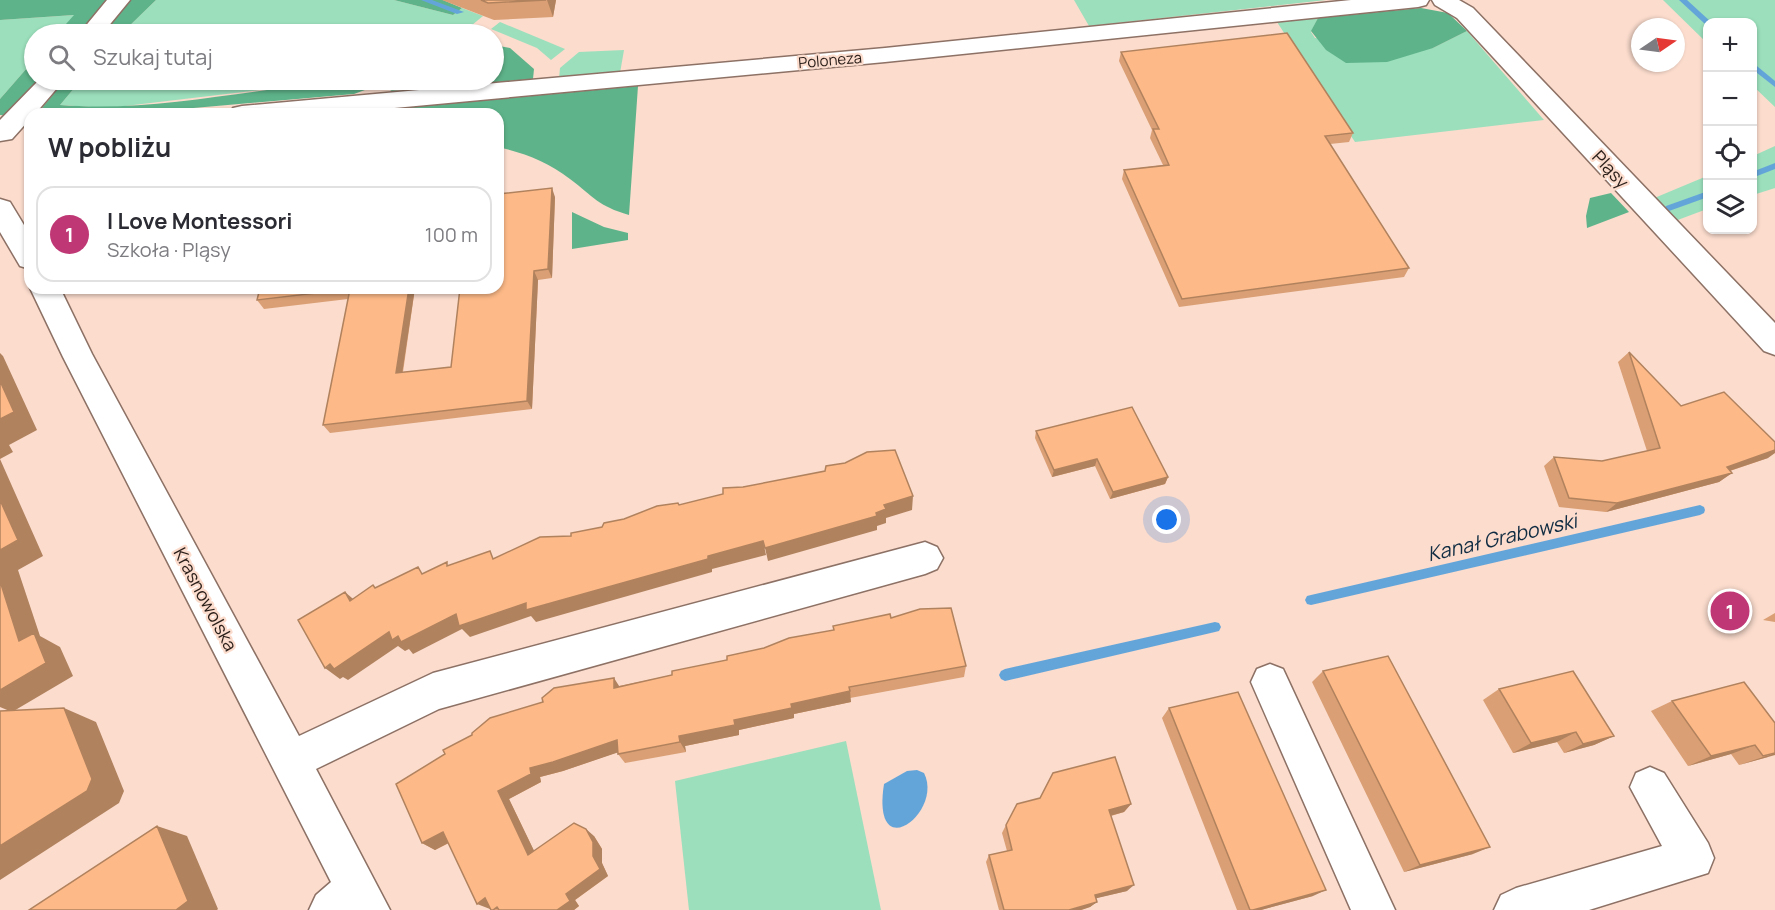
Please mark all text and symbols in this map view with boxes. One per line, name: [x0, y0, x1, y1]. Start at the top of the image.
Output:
north arrow: [1631, 18, 1685, 72]
map controls: [1703, 18, 1757, 234]
button: +: [1703, 18, 1757, 72]
search box: [24, 24, 504, 90]
icon: search: [45, 41, 78, 74]
text: Szukaj tutaj: [93, 42, 213, 72]
street label: Poloneza: [797, 47, 863, 73]
button: −: [1703, 72, 1757, 126]
button: locate: [1703, 126, 1757, 180]
text: W pobliżu: [48, 129, 171, 165]
street label: Pląsy: [1587, 145, 1635, 194]
button: layers: [1703, 180, 1757, 234]
text: I Love Montessori: [107, 206, 293, 236]
text: 1: [65, 221, 74, 248]
text: 100 m: [425, 221, 478, 248]
text: Szkoła · Pląsy: [107, 236, 231, 263]
your location: [1152, 505, 1181, 534]
water label: Kanał Grabowski: [1425, 506, 1582, 567]
street label: Krasnowolska: [169, 543, 243, 655]
pin: 1: [1710, 588, 1750, 634]

